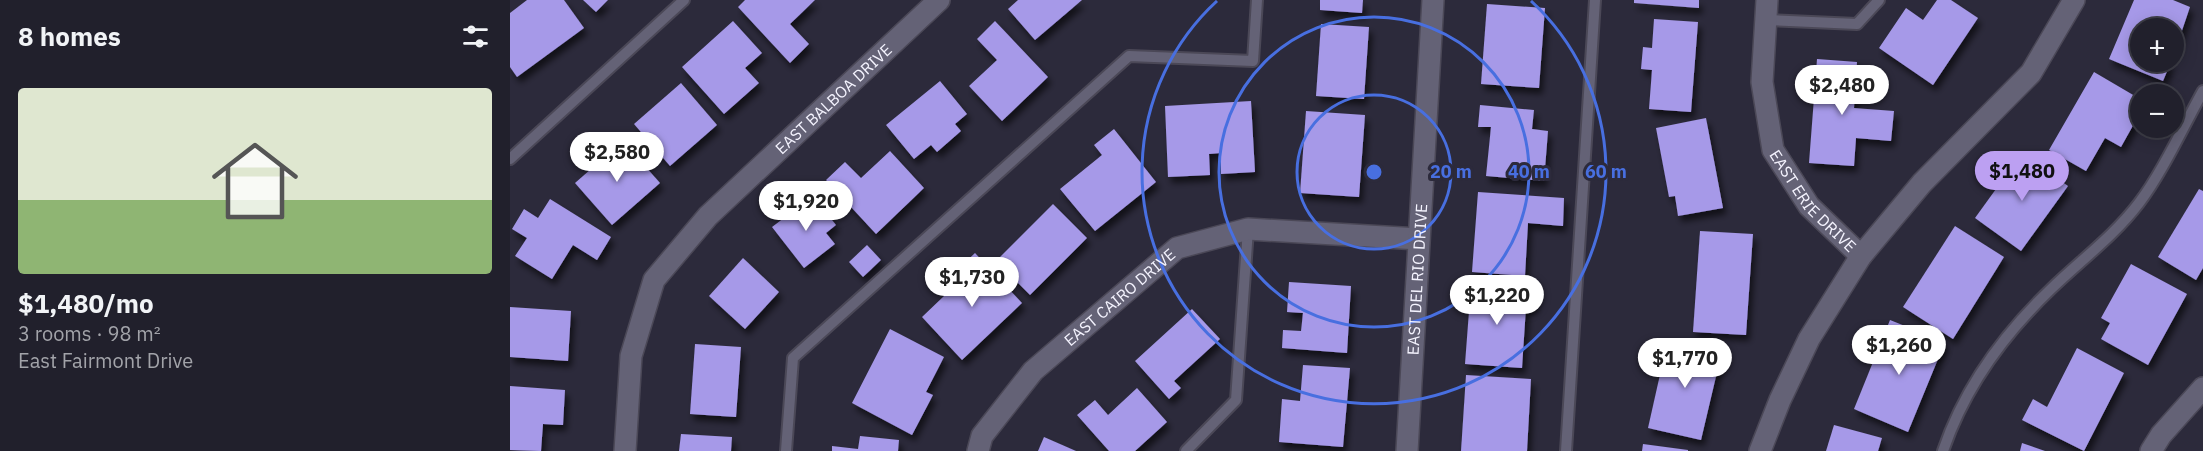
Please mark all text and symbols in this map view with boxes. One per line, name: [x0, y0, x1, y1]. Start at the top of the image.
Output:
map controls: [2130, 18, 2184, 138]
button: +: [2130, 18, 2184, 72]
text: 8 homes: [18, 19, 121, 53]
icon: filters: [459, 20, 492, 53]
street label: EAST BALBOA DRIVE: [771, 39, 896, 158]
pin: $2,480: [1793, 65, 1891, 116]
text: $2,480: [1809, 71, 1875, 98]
button: −: [2130, 84, 2184, 138]
icon: home: [201, 127, 309, 235]
pin: $2,580: [568, 132, 666, 183]
text: $2,580: [584, 138, 650, 165]
street label: EAST ERIE DRIVE: [1765, 146, 1861, 256]
pin: $1,480: [1973, 151, 2071, 202]
text: $1,480: [1989, 157, 2055, 184]
text: 20 m: [1430, 160, 1472, 183]
text: 40 m: [1508, 160, 1550, 183]
text: 60 m: [1585, 160, 1627, 183]
centre of rings: [1364, 162, 1384, 182]
pin: $1,920: [757, 181, 855, 232]
text: $1,920: [773, 187, 839, 214]
street label: EAST DEL RIO DRIVE: [1403, 203, 1431, 356]
street label: EAST CAIRO DRIVE: [1060, 244, 1179, 350]
pin: $1,730: [923, 257, 1021, 308]
text: $1,730: [939, 263, 1005, 290]
pin: $1,220: [1448, 275, 1546, 326]
text: $1,220: [1464, 281, 1530, 308]
text: $1,480/mo: [18, 286, 154, 320]
text: 3 rooms · 98 m²: [18, 320, 161, 347]
pin: $1,260: [1850, 325, 1948, 376]
text: $1,260: [1866, 331, 1932, 358]
pin: $1,770: [1636, 338, 1734, 389]
text: $1,770: [1652, 344, 1718, 371]
text: East Fairmont Drive: [18, 347, 193, 374]

